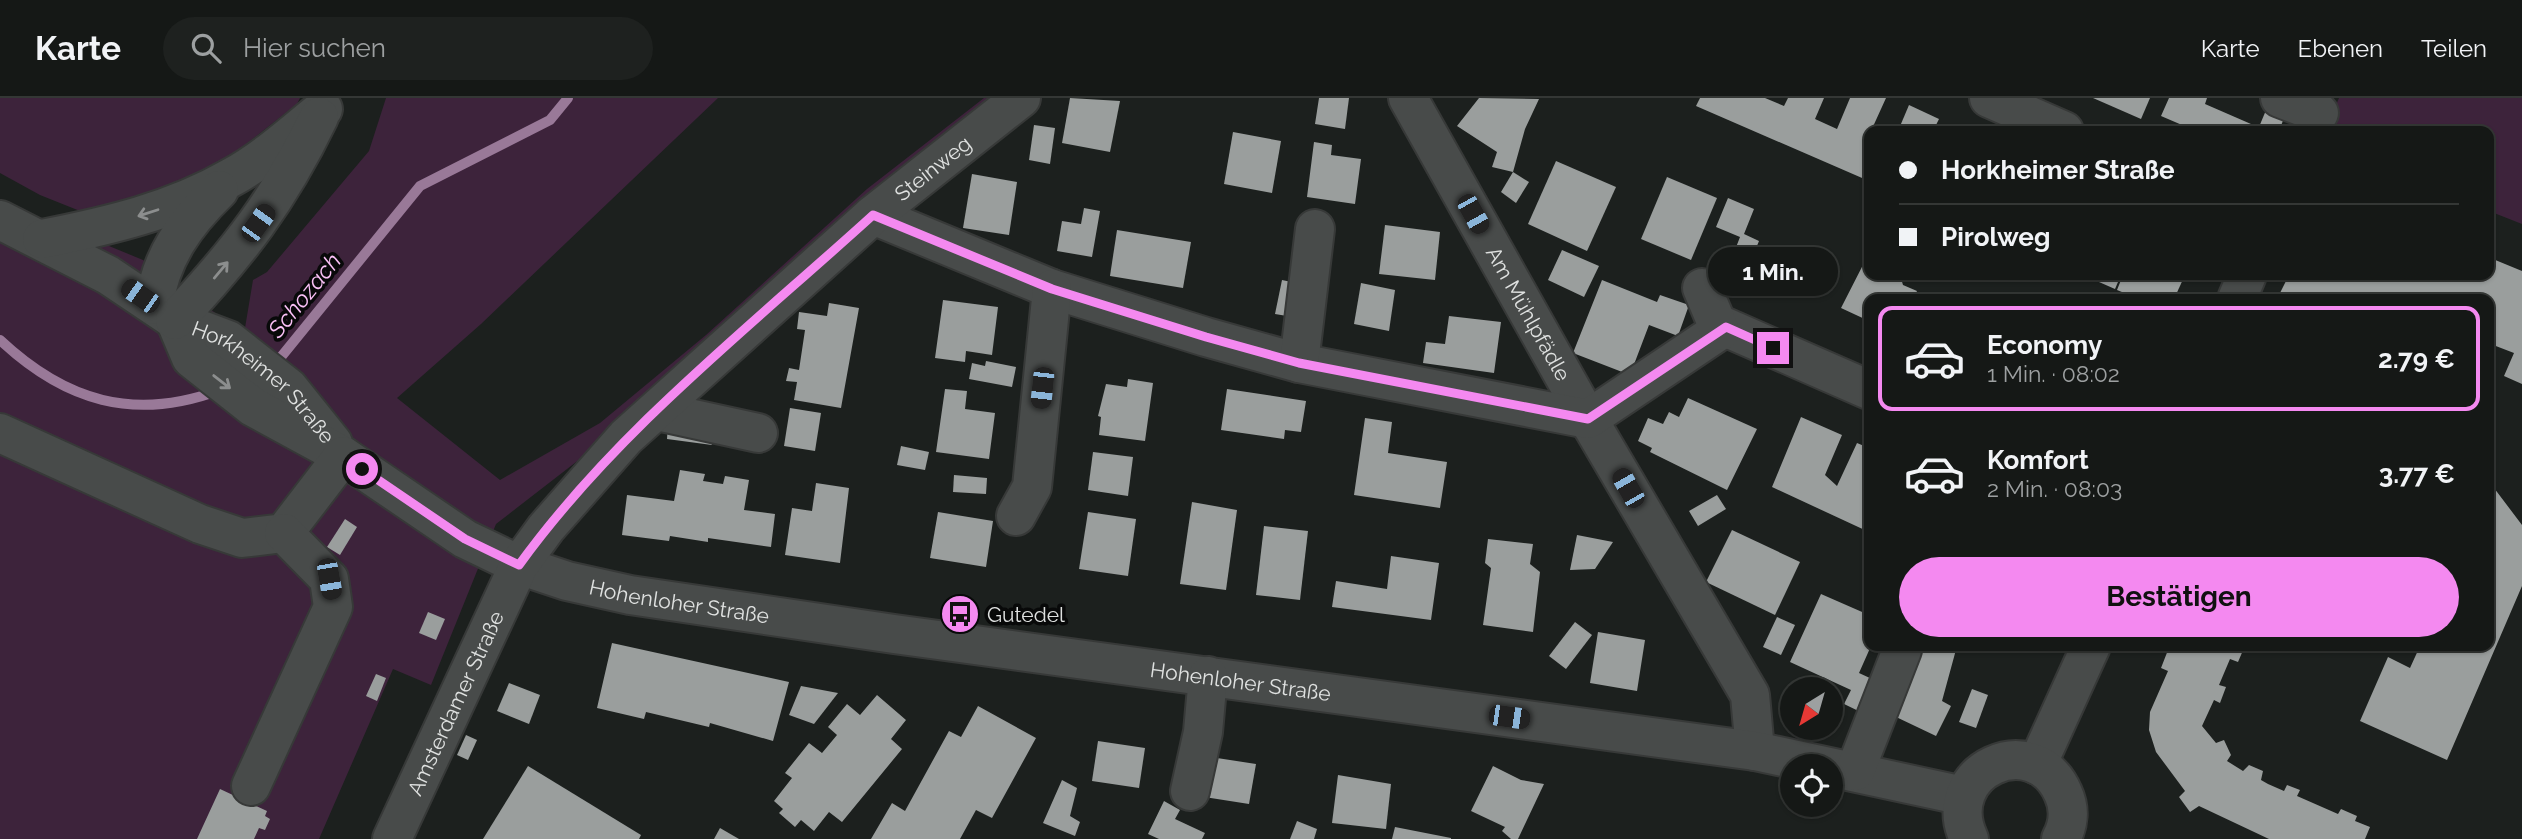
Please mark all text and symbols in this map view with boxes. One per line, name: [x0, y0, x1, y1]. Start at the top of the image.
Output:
search box: [163, 17, 653, 80]
text: Karte: [35, 29, 121, 68]
icon: search: [187, 29, 225, 67]
text: Hier suchen: [243, 33, 386, 63]
text: Karte: [2201, 34, 2260, 63]
text: Ebenen: [2298, 34, 2383, 63]
text: Teilen: [2421, 34, 2487, 63]
street label: Steinweg: [889, 130, 976, 206]
text: Horkheimer Straße: [1941, 155, 2175, 185]
car: [1454, 191, 1493, 237]
car: [238, 200, 279, 246]
one-way arrow: [137, 208, 159, 221]
text: Pirolweg: [1941, 222, 2050, 252]
street label: Am Mühlpfädle: [1481, 242, 1576, 385]
callout: 1 Min.: [1708, 246, 1838, 296]
water label: Schozach: [261, 247, 346, 343]
text: 1 Min.: [1742, 258, 1804, 285]
one-way arrow: [213, 261, 229, 279]
car: [117, 275, 164, 317]
street label: Horkheimer Straße: [189, 315, 340, 448]
icon: car: [1903, 327, 1966, 390]
text: Economy: [1987, 330, 2102, 360]
route end: [1757, 332, 1789, 364]
text: 2.79 €: [2378, 344, 2455, 374]
text: 1 Min. · 08:02: [1987, 360, 2120, 387]
car: [1030, 366, 1055, 410]
one-way arrow: [212, 374, 231, 389]
icon: car: [1903, 442, 1966, 505]
text: Komfort: [1987, 445, 2089, 475]
route start: [346, 453, 378, 485]
text: 3.77 €: [2379, 459, 2455, 489]
car: [1609, 465, 1648, 511]
text: 2 Min. · 08:03: [1987, 475, 2122, 502]
car: [316, 556, 343, 602]
button: Bestätigen: [1899, 557, 2459, 637]
street label: Hohenloher Straße: [587, 574, 771, 628]
bus stop icon: Gutedel: [939, 593, 981, 635]
place label: Gutedel: [987, 602, 1065, 627]
street label: Amsterdamer Straße: [402, 607, 509, 799]
street label: Hohenloher Straße: [1149, 656, 1332, 706]
north arrow: [1780, 677, 1843, 740]
map controls: [1780, 677, 1843, 817]
car: [1487, 704, 1532, 730]
button: locate: [1780, 754, 1843, 817]

